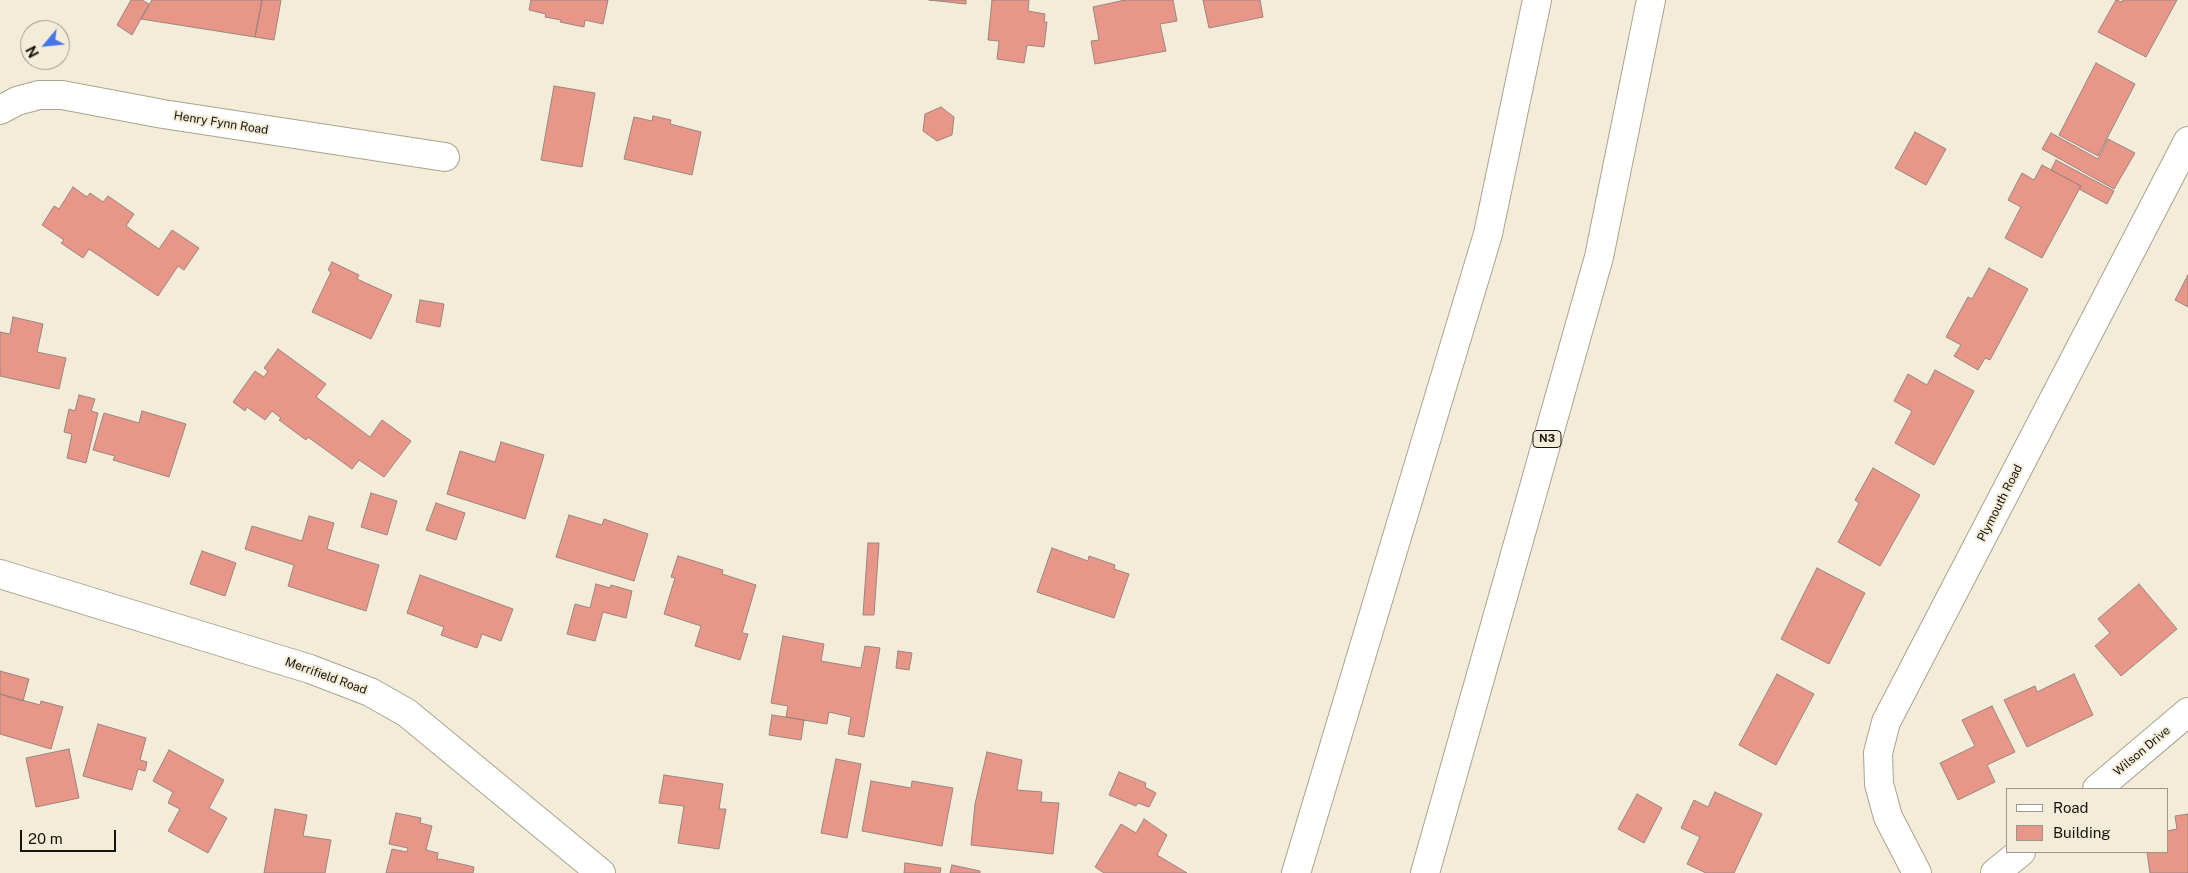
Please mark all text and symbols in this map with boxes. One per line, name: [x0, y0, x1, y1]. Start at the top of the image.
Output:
north arrow: [20, 20, 70, 70]
text: N: [23, 43, 42, 60]
street label: Henry Fynn Road: [173, 108, 269, 138]
road number: N3: [1533, 430, 1561, 448]
street label: Plymouth Road: [1974, 462, 2026, 544]
street label: Merrifield Road: [283, 655, 369, 697]
street label: Wilson Drive: [2111, 723, 2173, 779]
legend: [2006, 788, 2168, 853]
text: Road: [2053, 799, 2089, 816]
scale bar: [22, 820, 119, 852]
text: Building: [2053, 824, 2111, 841]
text: 20 m: [28, 830, 63, 847]

